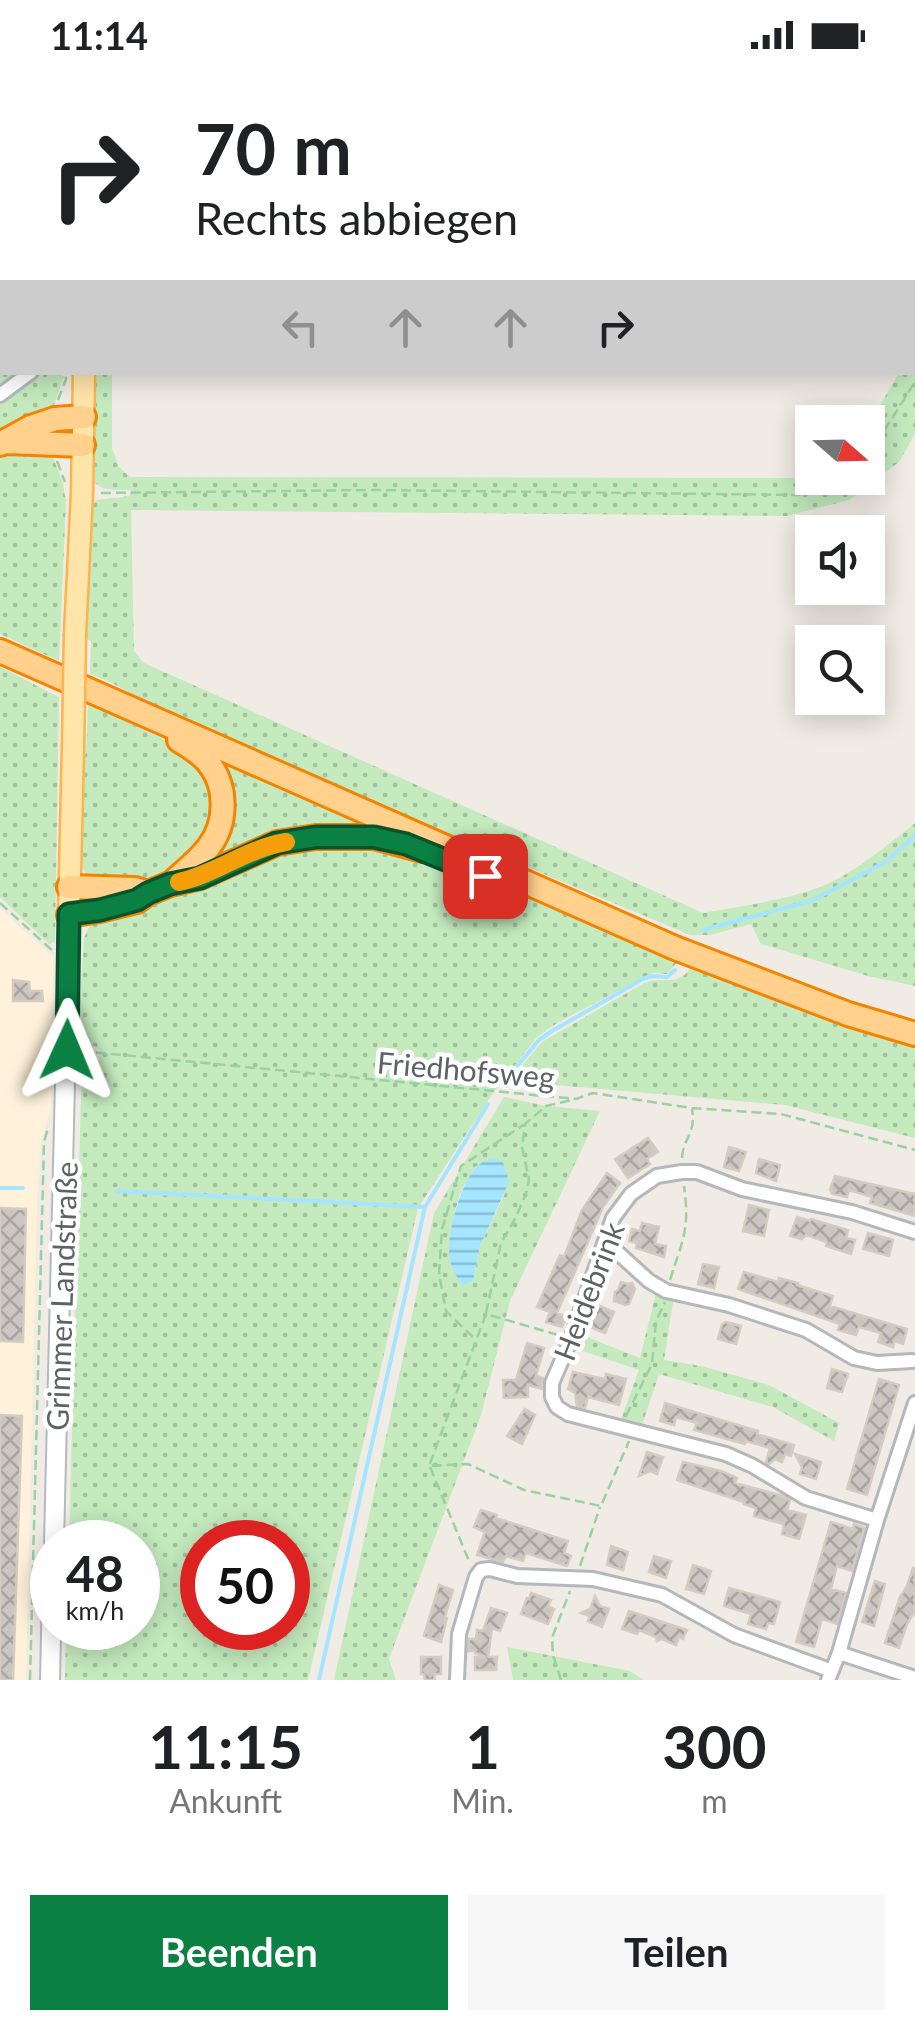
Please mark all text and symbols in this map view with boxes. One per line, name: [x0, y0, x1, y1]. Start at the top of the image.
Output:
text: 11:14: [50, 12, 148, 58]
text: 70 m: [195, 106, 352, 190]
icon: right: [30, 110, 160, 240]
text: Rechts abbiegen: [195, 191, 518, 245]
icon: left: [273, 300, 328, 355]
icon: ahead: [378, 300, 433, 355]
icon: ahead: [483, 300, 538, 355]
icon: right: [588, 300, 643, 355]
north arrow: [795, 405, 885, 495]
map controls: [795, 405, 885, 715]
button: sound: [795, 515, 885, 605]
button: search: [795, 625, 885, 715]
pin: [443, 834, 528, 919]
icon: arrive: [458, 849, 513, 904]
position arrow: [15, 998, 119, 1102]
street label: Friedhofsweg: [376, 1043, 556, 1095]
street label: Grimmer Landstraße: [38, 1161, 84, 1431]
street label: Heidebrink: [545, 1216, 631, 1365]
speed limit sign: 50: [180, 1520, 310, 1650]
text: 48: [66, 1543, 124, 1603]
text: km/h: [66, 1595, 124, 1625]
text: 11:15: [148, 1710, 303, 1782]
text: 1: [465, 1710, 500, 1782]
text: 300: [662, 1710, 767, 1782]
text: Ankunft: [169, 1781, 282, 1820]
text: Min.: [451, 1781, 514, 1820]
text: m: [701, 1781, 728, 1820]
button: Beenden: [30, 1895, 448, 2010]
button: Teilen: [468, 1895, 885, 2010]

